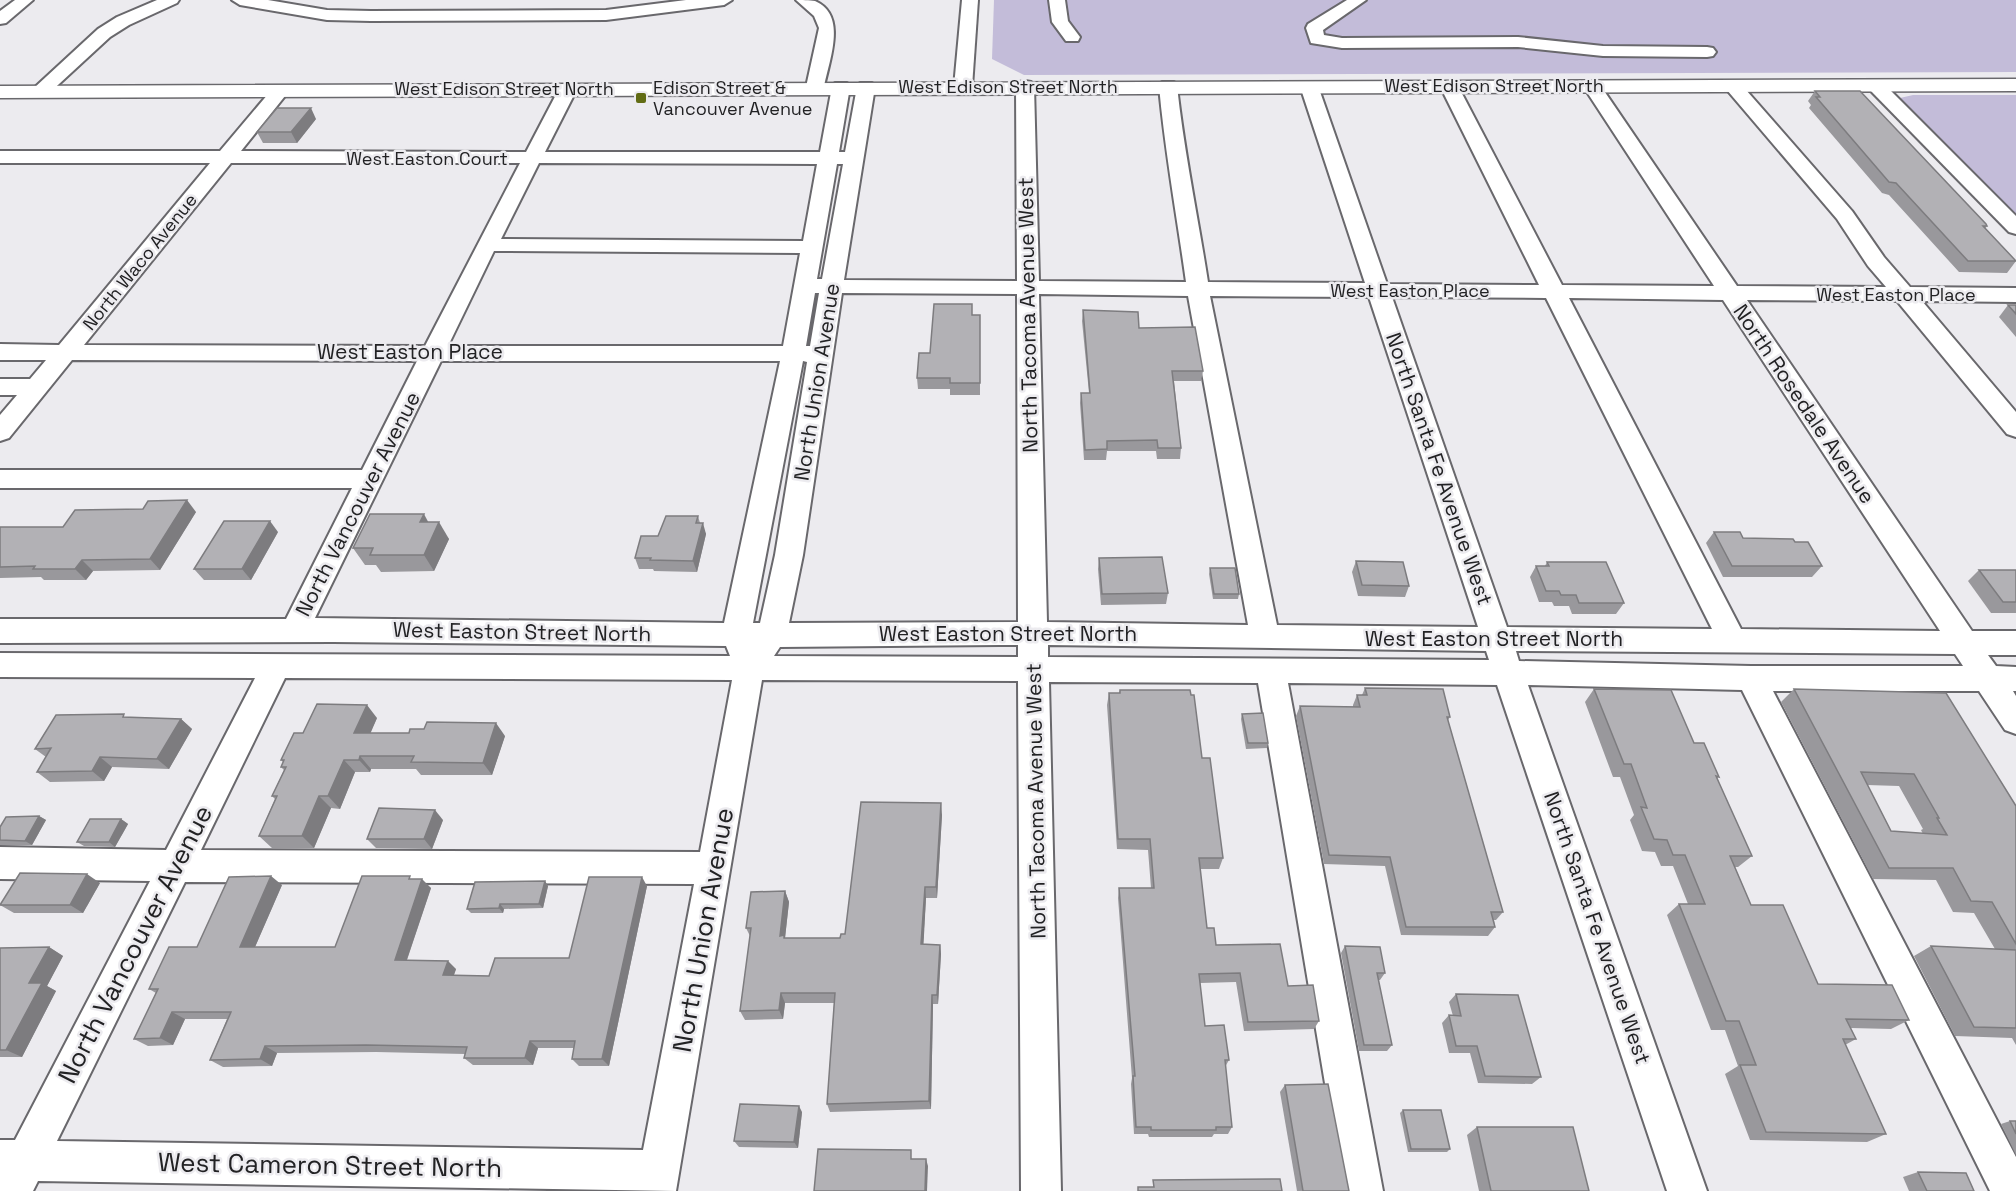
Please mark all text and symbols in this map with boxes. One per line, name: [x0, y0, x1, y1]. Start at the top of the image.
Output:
street label: West Edison Street North: [1384, 74, 1604, 97]
street label: West Edison Street North: [898, 75, 1118, 98]
place label: Edison Street & Vancouver Avenue: [653, 76, 813, 120]
street label: West Edison Street North: [394, 77, 614, 100]
marker: Edison Street & Vancouver Avenue: [634, 91, 648, 105]
street label: West Easton Court: [346, 147, 508, 170]
street label: North Tacoma Avenue West: [1012, 177, 1043, 453]
street label: North Waco Avenue: [77, 189, 202, 335]
street label: West Easton Place: [1330, 279, 1490, 302]
street label: North Union Avenue: [788, 281, 845, 483]
street label: West Easton Place: [1816, 283, 1976, 306]
street label: North Rosedale Avenue: [1728, 299, 1881, 509]
street label: North Santa Fe Avenue West: [1380, 329, 1499, 609]
street label: West Easton Place: [317, 338, 503, 365]
street label: North Vancouver Avenue: [289, 387, 426, 621]
street label: West Easton Street North: [393, 616, 651, 647]
street label: West Easton Street North: [879, 620, 1137, 647]
street label: West Easton Street North: [1365, 625, 1623, 652]
street label: North Tacoma Avenue West: [1020, 663, 1051, 939]
street label: North Santa Fe Avenue West: [1538, 788, 1657, 1068]
street label: North Vancouver Avenue: [50, 799, 220, 1089]
street label: North Union Avenue: [665, 805, 741, 1055]
street label: West Cameron Street North: [158, 1145, 502, 1185]

